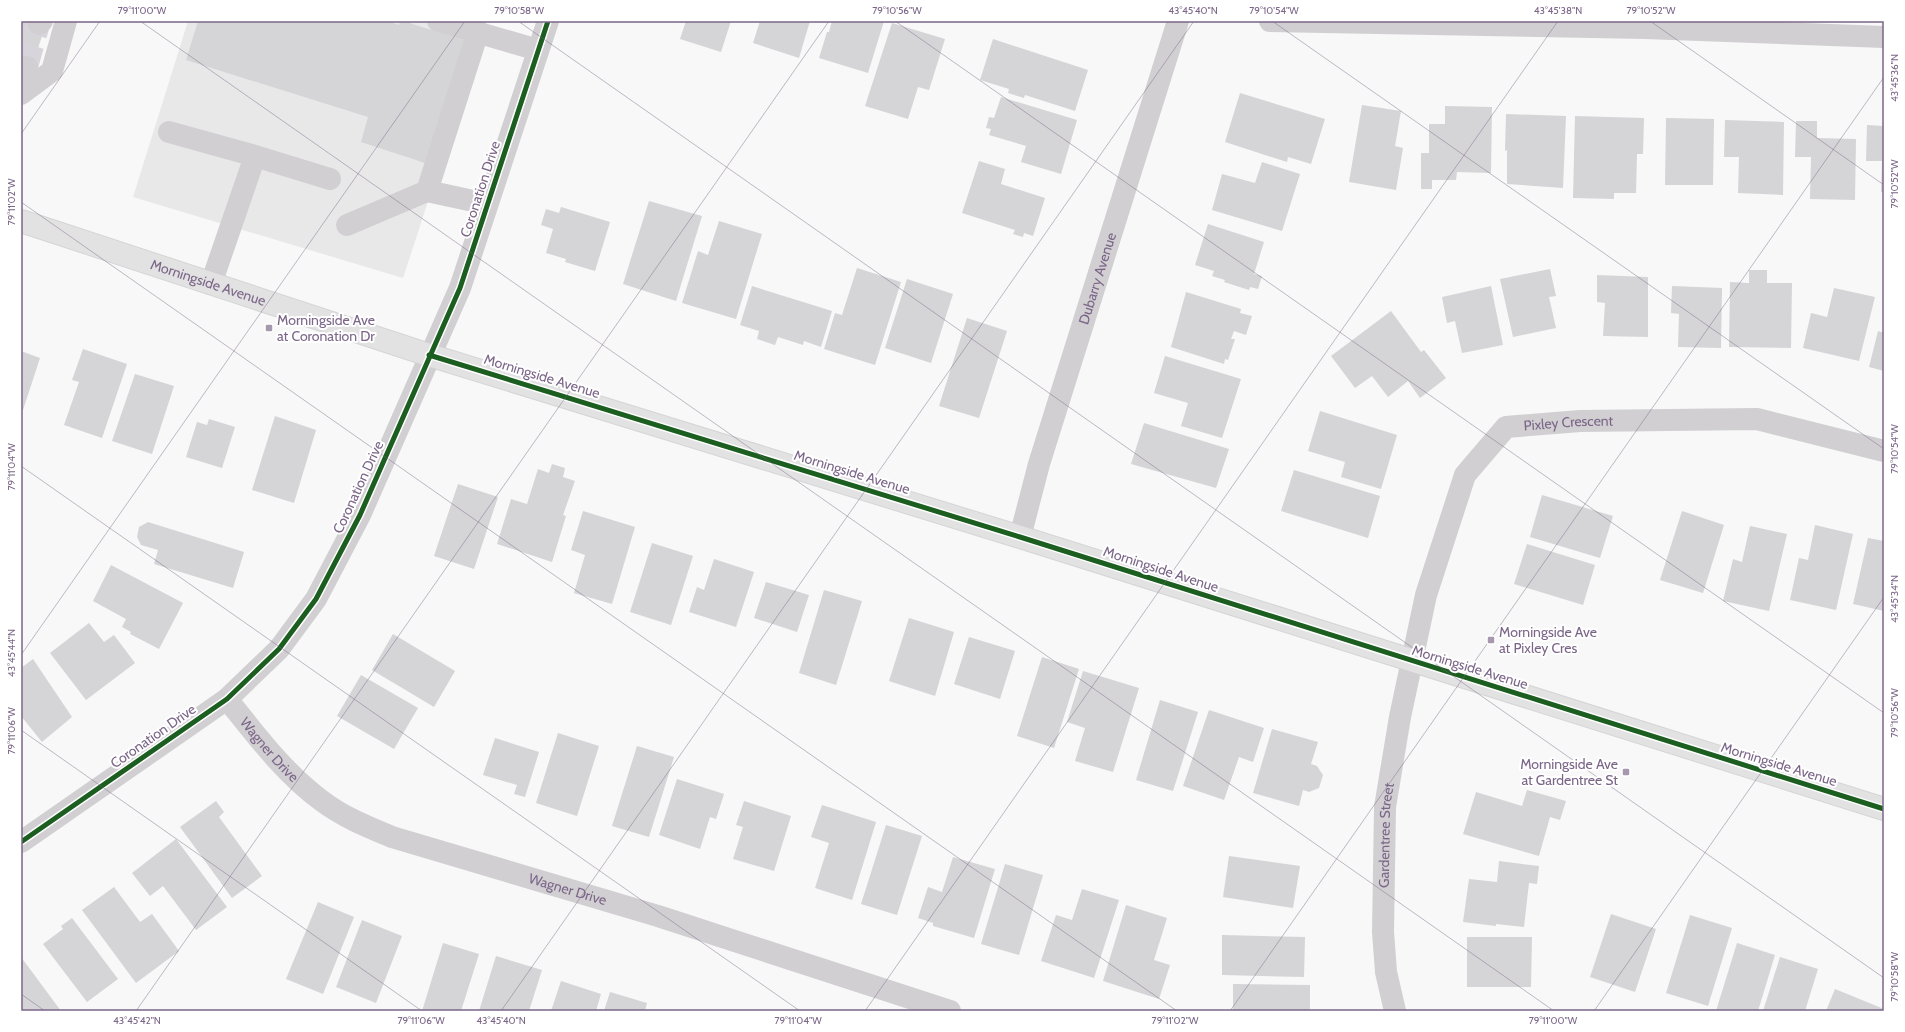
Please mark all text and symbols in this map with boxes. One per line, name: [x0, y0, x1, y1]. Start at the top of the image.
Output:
text: 79°11'00"W: [118, 4, 167, 17]
text: 79°10'58"W: [494, 4, 544, 17]
text: 79°10'56"W: [872, 4, 922, 17]
text: 43°45'40"N: [1168, 4, 1218, 17]
text: 79°10'54"W: [1249, 4, 1299, 17]
text: 43°45'38"N: [1534, 4, 1582, 17]
text: 79°10'52"W: [1627, 4, 1676, 17]
text: 43°45'36"N: [1888, 54, 1901, 102]
street label: Coronation Drive: [456, 139, 504, 239]
text: 79°10'52"W: [1888, 159, 1901, 208]
text: 79°11'02"W: [5, 178, 18, 225]
street label: Dubarry Avenue: [1074, 230, 1120, 327]
street label: Morningside Avenue: [148, 255, 268, 310]
place label: Morningside Ave at Coronation Dr: [277, 311, 375, 345]
marker: Morningside Ave at Coronation Dr: [264, 323, 274, 333]
street label: Morningside Avenue: [482, 350, 602, 402]
street label: Pixley Crescent: [1523, 412, 1614, 435]
text: 79°10'54"W: [1888, 424, 1901, 474]
street label: Coronation Drive: [329, 438, 387, 536]
text: 79°11'04"W: [5, 443, 18, 491]
street label: Morningside Avenue: [792, 446, 912, 498]
street label: Morningside Avenue: [1101, 542, 1221, 596]
text: 43°45'34"N: [1888, 575, 1901, 623]
place label: Morningside Ave at Pixley Cres: [1499, 623, 1597, 657]
text: 43°45'44"N: [5, 629, 18, 677]
marker: Morningside Ave at Pixley Cres: [1486, 635, 1496, 645]
street label: Morningside Avenue: [1410, 641, 1530, 693]
text: 79°10'56"W: [1888, 688, 1901, 738]
street label: Coronation Drive: [107, 700, 199, 772]
text: 79°11'06"W: [5, 707, 18, 755]
street label: Wagner Drive: [236, 714, 303, 786]
street label: Morningside Avenue: [1719, 738, 1839, 790]
place label: Morningside Ave at Gardentree St: [1520, 755, 1618, 789]
marker: Morningside Ave at Gardentree St: [1621, 767, 1631, 777]
street label: Gardentree Street: [1375, 781, 1398, 888]
street label: Wagner Drive: [527, 869, 609, 909]
text: 79°10'58"W: [1888, 952, 1901, 1002]
text: 43°45'42"N: [113, 1014, 161, 1027]
text: 79°11'06"W: [397, 1014, 445, 1027]
text: 43°45'40"N: [476, 1014, 526, 1027]
text: 79°11'04"W: [774, 1014, 822, 1027]
text: 79°11'02"W: [1152, 1014, 1199, 1027]
text: 79°11'00"W: [1529, 1014, 1578, 1027]

